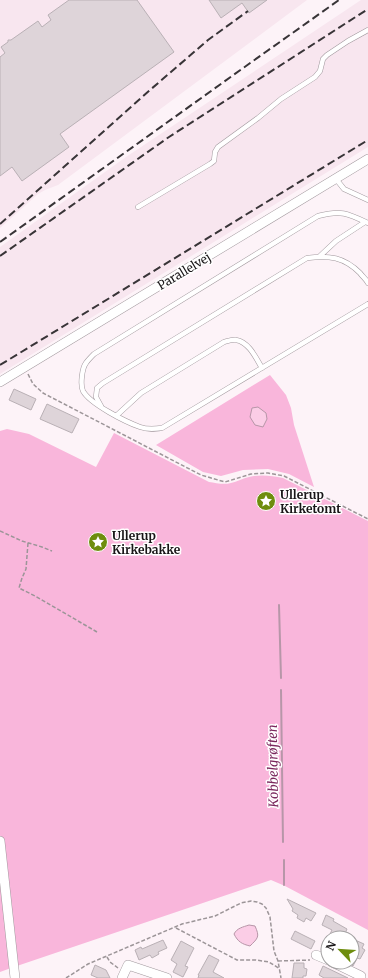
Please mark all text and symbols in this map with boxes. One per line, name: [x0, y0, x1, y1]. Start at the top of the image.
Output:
street label: Parallelvej: [155, 249, 213, 293]
place label: Ullerup Kirketomt: [280, 487, 341, 516]
place icon: Ullerup Kirketomt: [255, 490, 277, 512]
place label: Ullerup Kirkebakke: [112, 528, 181, 557]
place icon: Ullerup Kirkebakke: [87, 531, 109, 553]
water label: Kobbelgrøften: [264, 724, 282, 809]
north arrow: [320, 930, 360, 970]
text: N: [323, 939, 339, 953]

